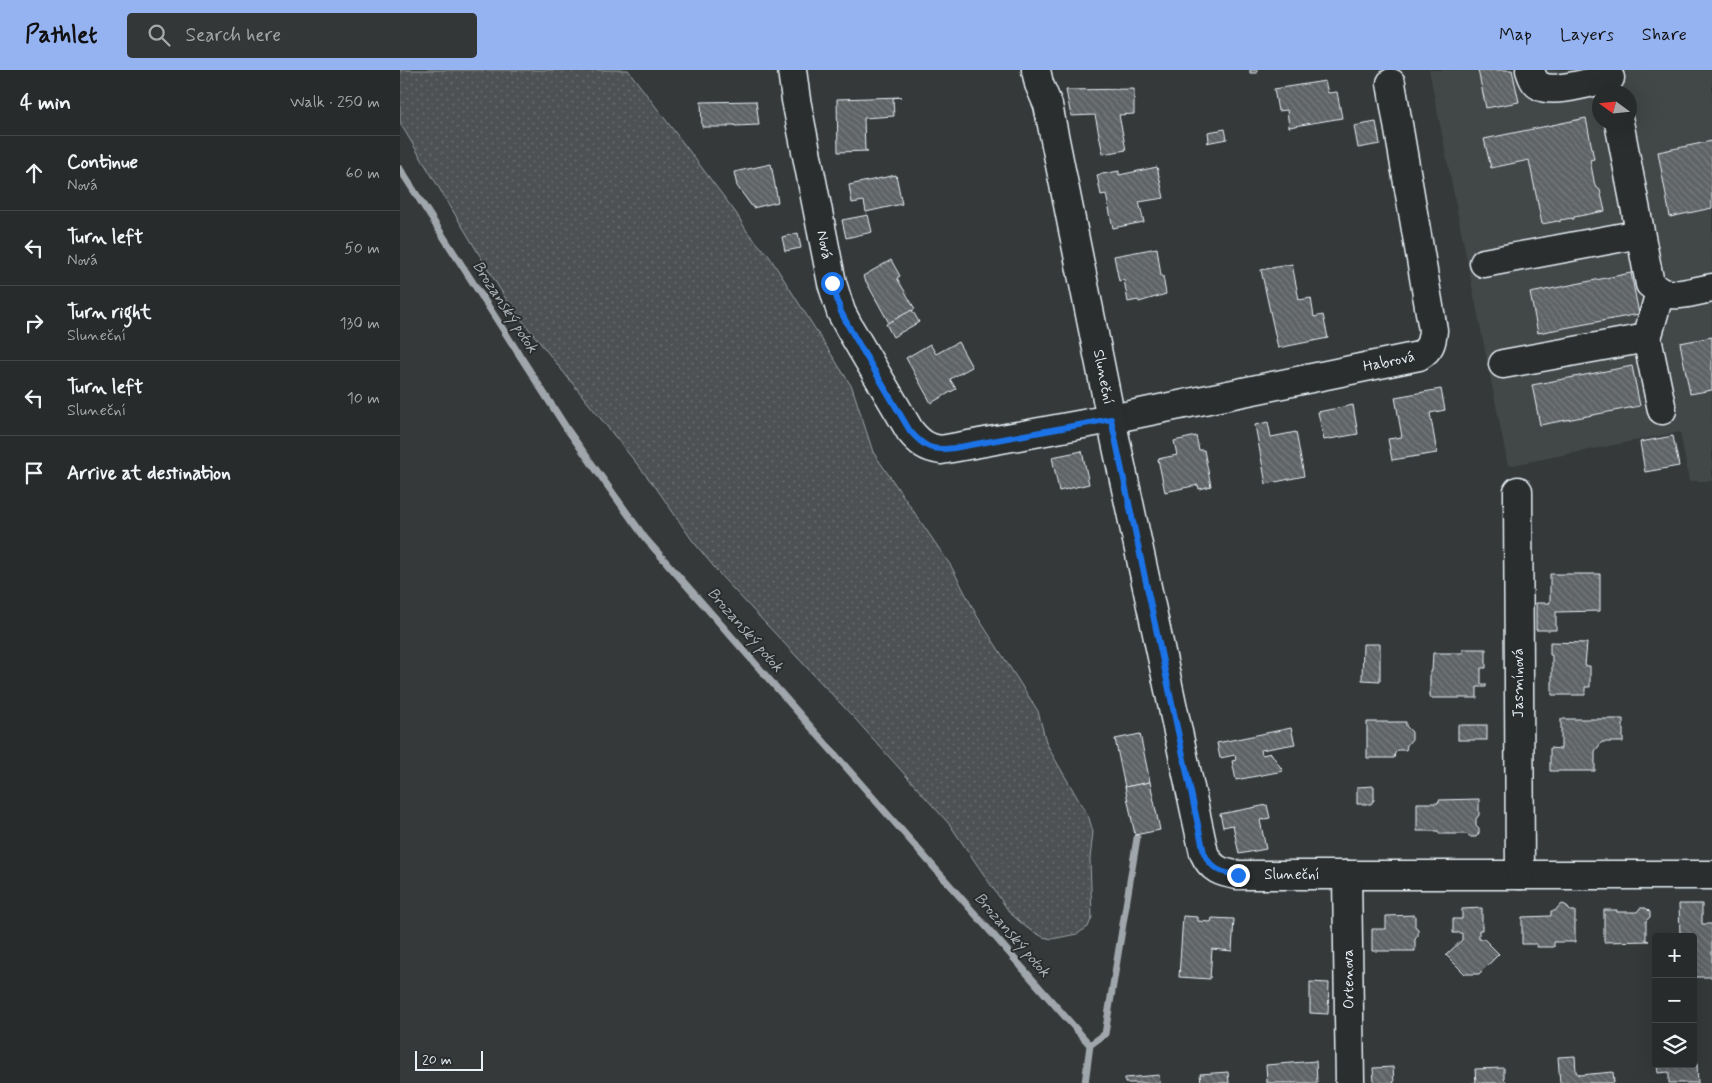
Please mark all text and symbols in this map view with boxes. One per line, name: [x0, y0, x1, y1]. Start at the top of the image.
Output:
search box: [127, 13, 477, 58]
text: Pathlet: [25, 20, 97, 51]
icon: search: [145, 21, 173, 49]
text: Search here: [185, 23, 281, 48]
text: Map: [1499, 23, 1532, 47]
text: Layers: [1560, 23, 1614, 47]
text: Share: [1642, 23, 1687, 47]
north arrow: [1592, 85, 1637, 130]
text: 4 min: [20, 89, 71, 117]
text: Walk · 250 m: [290, 92, 380, 113]
text: Continue: [67, 150, 138, 175]
icon: ahead: [20, 159, 48, 187]
text: 60 m: [346, 163, 380, 184]
text: Nová: [67, 175, 98, 196]
text: Turn left: [67, 225, 143, 250]
street label: Nová: [811, 229, 837, 261]
icon: left: [20, 234, 48, 262]
text: 50 m: [344, 238, 380, 259]
text: Nová: [67, 250, 98, 271]
water label: Brozanský potok: [467, 257, 543, 357]
route start: [821, 272, 844, 295]
text: Turn right: [67, 300, 151, 325]
icon: right: [20, 309, 48, 337]
text: 130 m: [339, 313, 380, 334]
text: Sluneční: [67, 325, 126, 346]
street label: Habrová: [1361, 347, 1417, 377]
street label: Sluneční: [1088, 348, 1118, 406]
text: Turn left: [67, 375, 143, 400]
icon: left: [20, 384, 48, 412]
text: 10 m: [347, 388, 380, 409]
text: Sluneční: [67, 400, 126, 421]
icon: arrive: [20, 459, 48, 487]
text: Arrive at destination: [67, 461, 231, 486]
water label: Brozanský potok: [702, 583, 788, 677]
street label: Jasmínová: [1509, 648, 1529, 718]
route end: [1227, 864, 1250, 887]
street label: Sluneční: [1264, 865, 1320, 885]
water label: Brozanský potok: [969, 888, 1055, 982]
map controls: [1652, 933, 1697, 1068]
button: +: [1652, 933, 1697, 978]
street label: Ortenova: [1338, 949, 1360, 1009]
button: −: [1652, 978, 1697, 1023]
button: layers: [1652, 1023, 1697, 1068]
scale bar: [415, 1048, 482, 1071]
text: 20 m: [422, 1051, 452, 1069]

